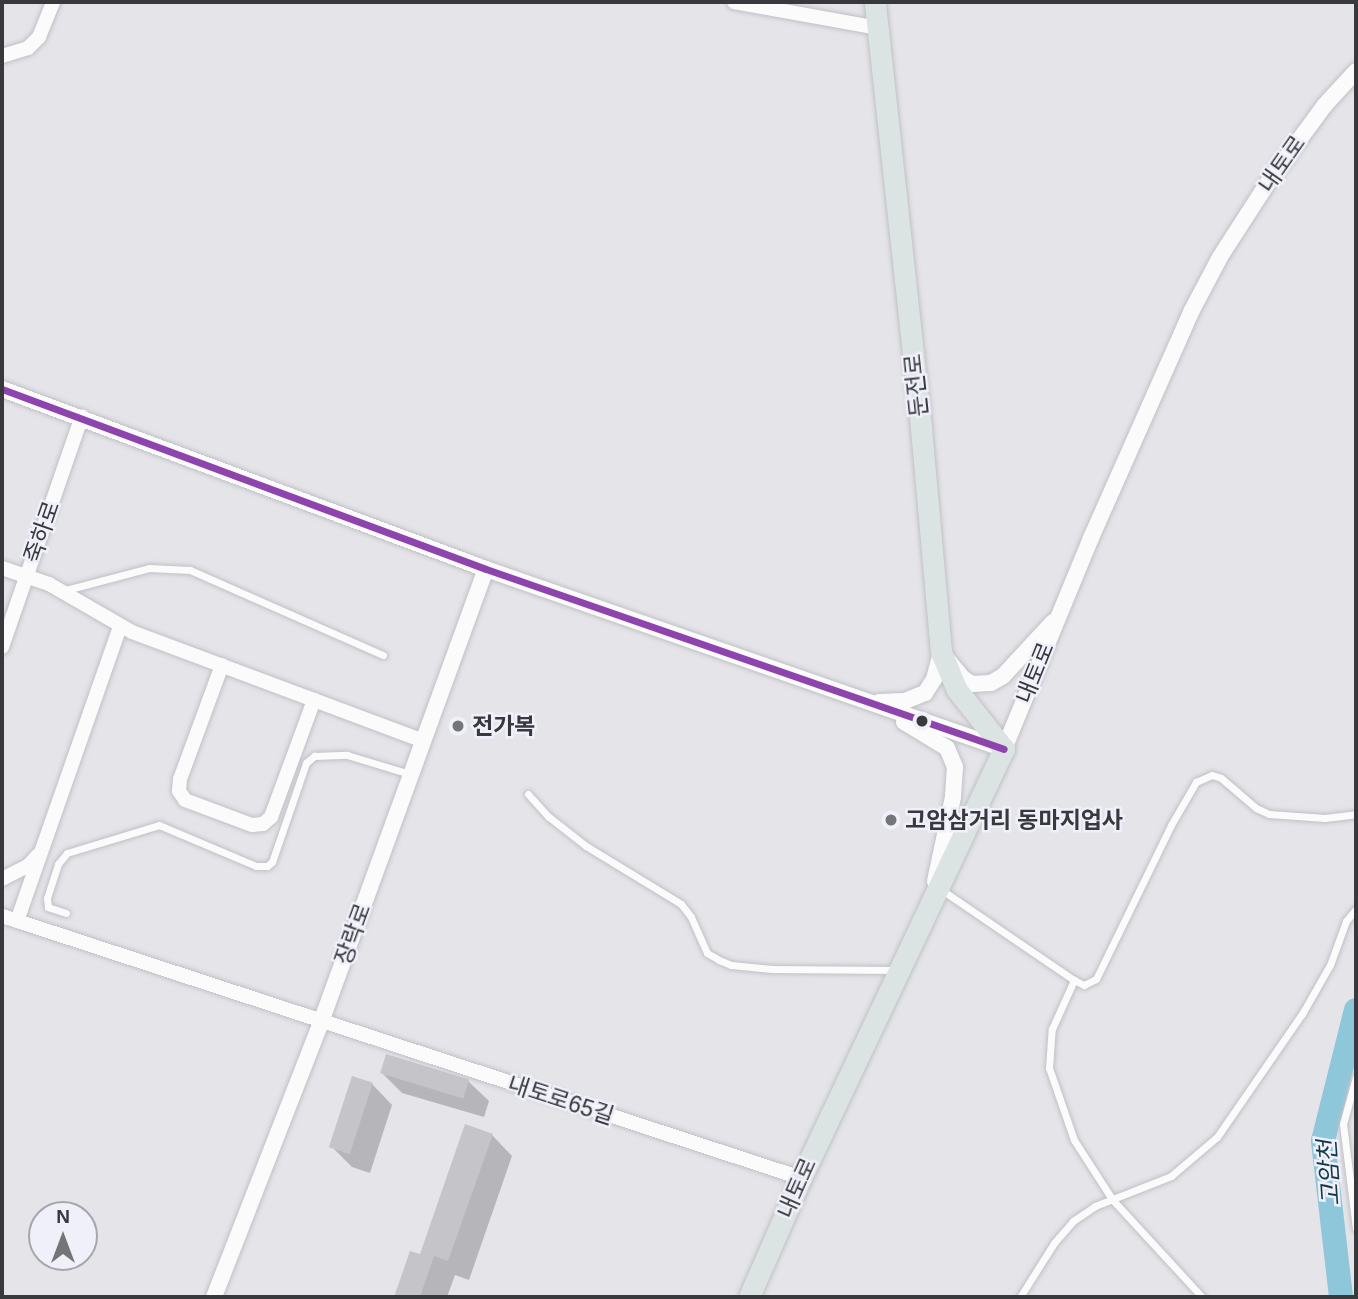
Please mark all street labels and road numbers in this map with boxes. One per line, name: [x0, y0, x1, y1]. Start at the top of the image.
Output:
street label: 내토로: [1252, 130, 1312, 198]
street label: 둔전로: [899, 352, 933, 418]
street label: 죽하로: [19, 497, 65, 567]
street label: 내토로: [1010, 638, 1060, 708]
street label: 장락로: [329, 899, 377, 969]
street label: 내토로65길: [504, 1070, 618, 1130]
street label: 내토로: [771, 1153, 823, 1223]

